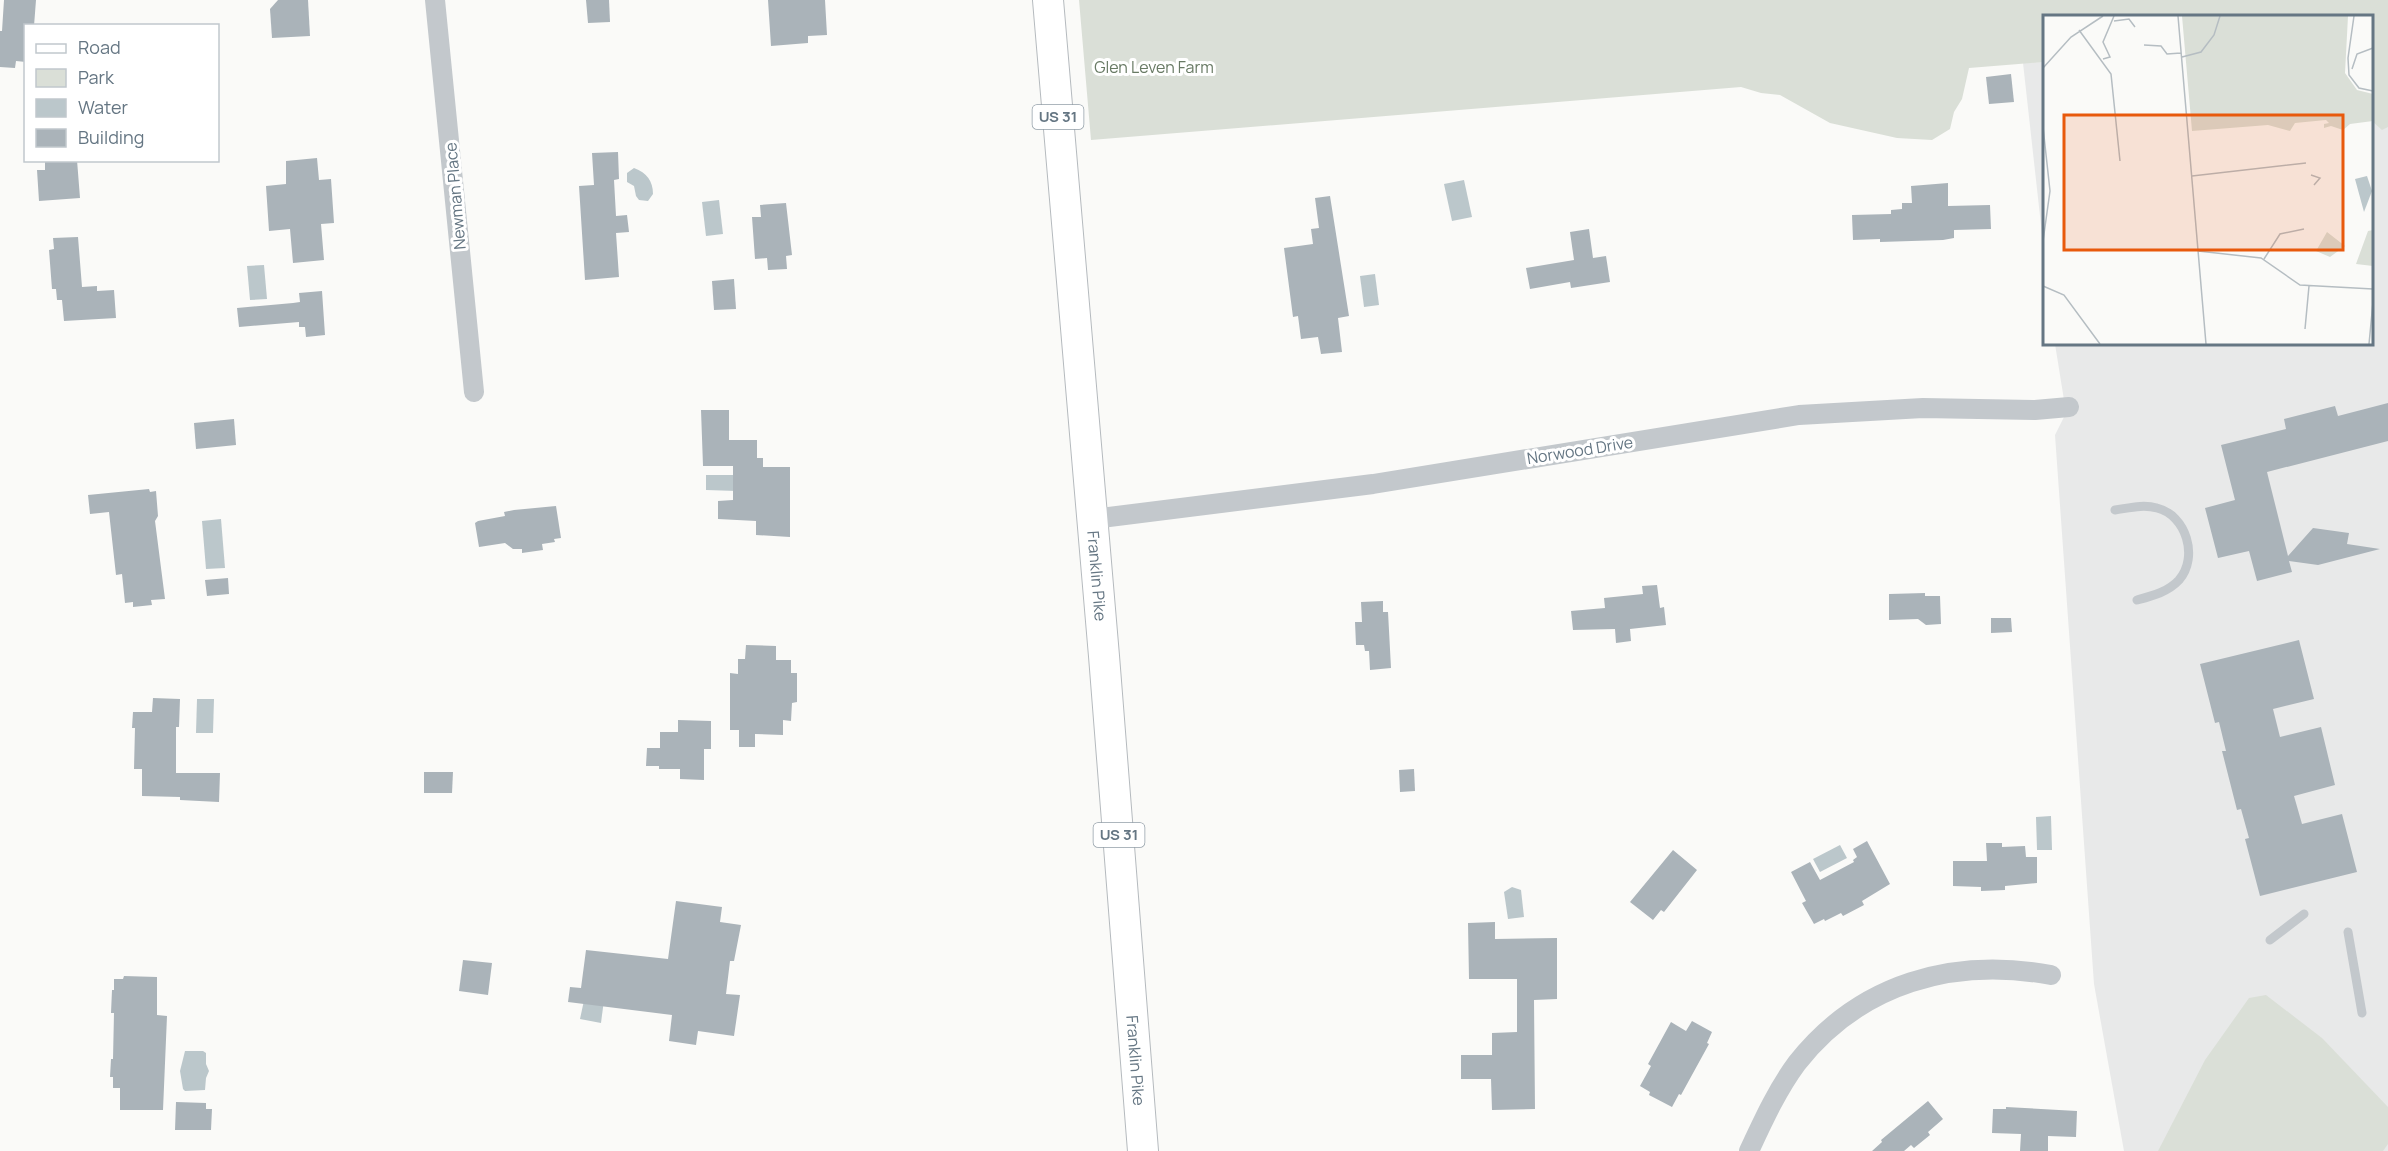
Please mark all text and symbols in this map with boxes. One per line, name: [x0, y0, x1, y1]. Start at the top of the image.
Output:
inset map: [2043, 15, 2373, 345]
legend: [24, 24, 219, 162]
text: Road: [78, 35, 121, 59]
park label: Glen Leven Farm: [1094, 56, 1214, 78]
text: Park: [78, 65, 115, 89]
text: Water: [78, 95, 128, 119]
road number: US 31: [1032, 105, 1084, 129]
text: Building: [78, 125, 144, 149]
street label: Newman Place: [439, 141, 471, 251]
street label: Norwood Drive: [1525, 431, 1635, 469]
street label: Franklin Pike: [1082, 530, 1112, 622]
road number: US 31: [1094, 823, 1144, 847]
street label: Franklin Pike: [1121, 1014, 1150, 1106]

